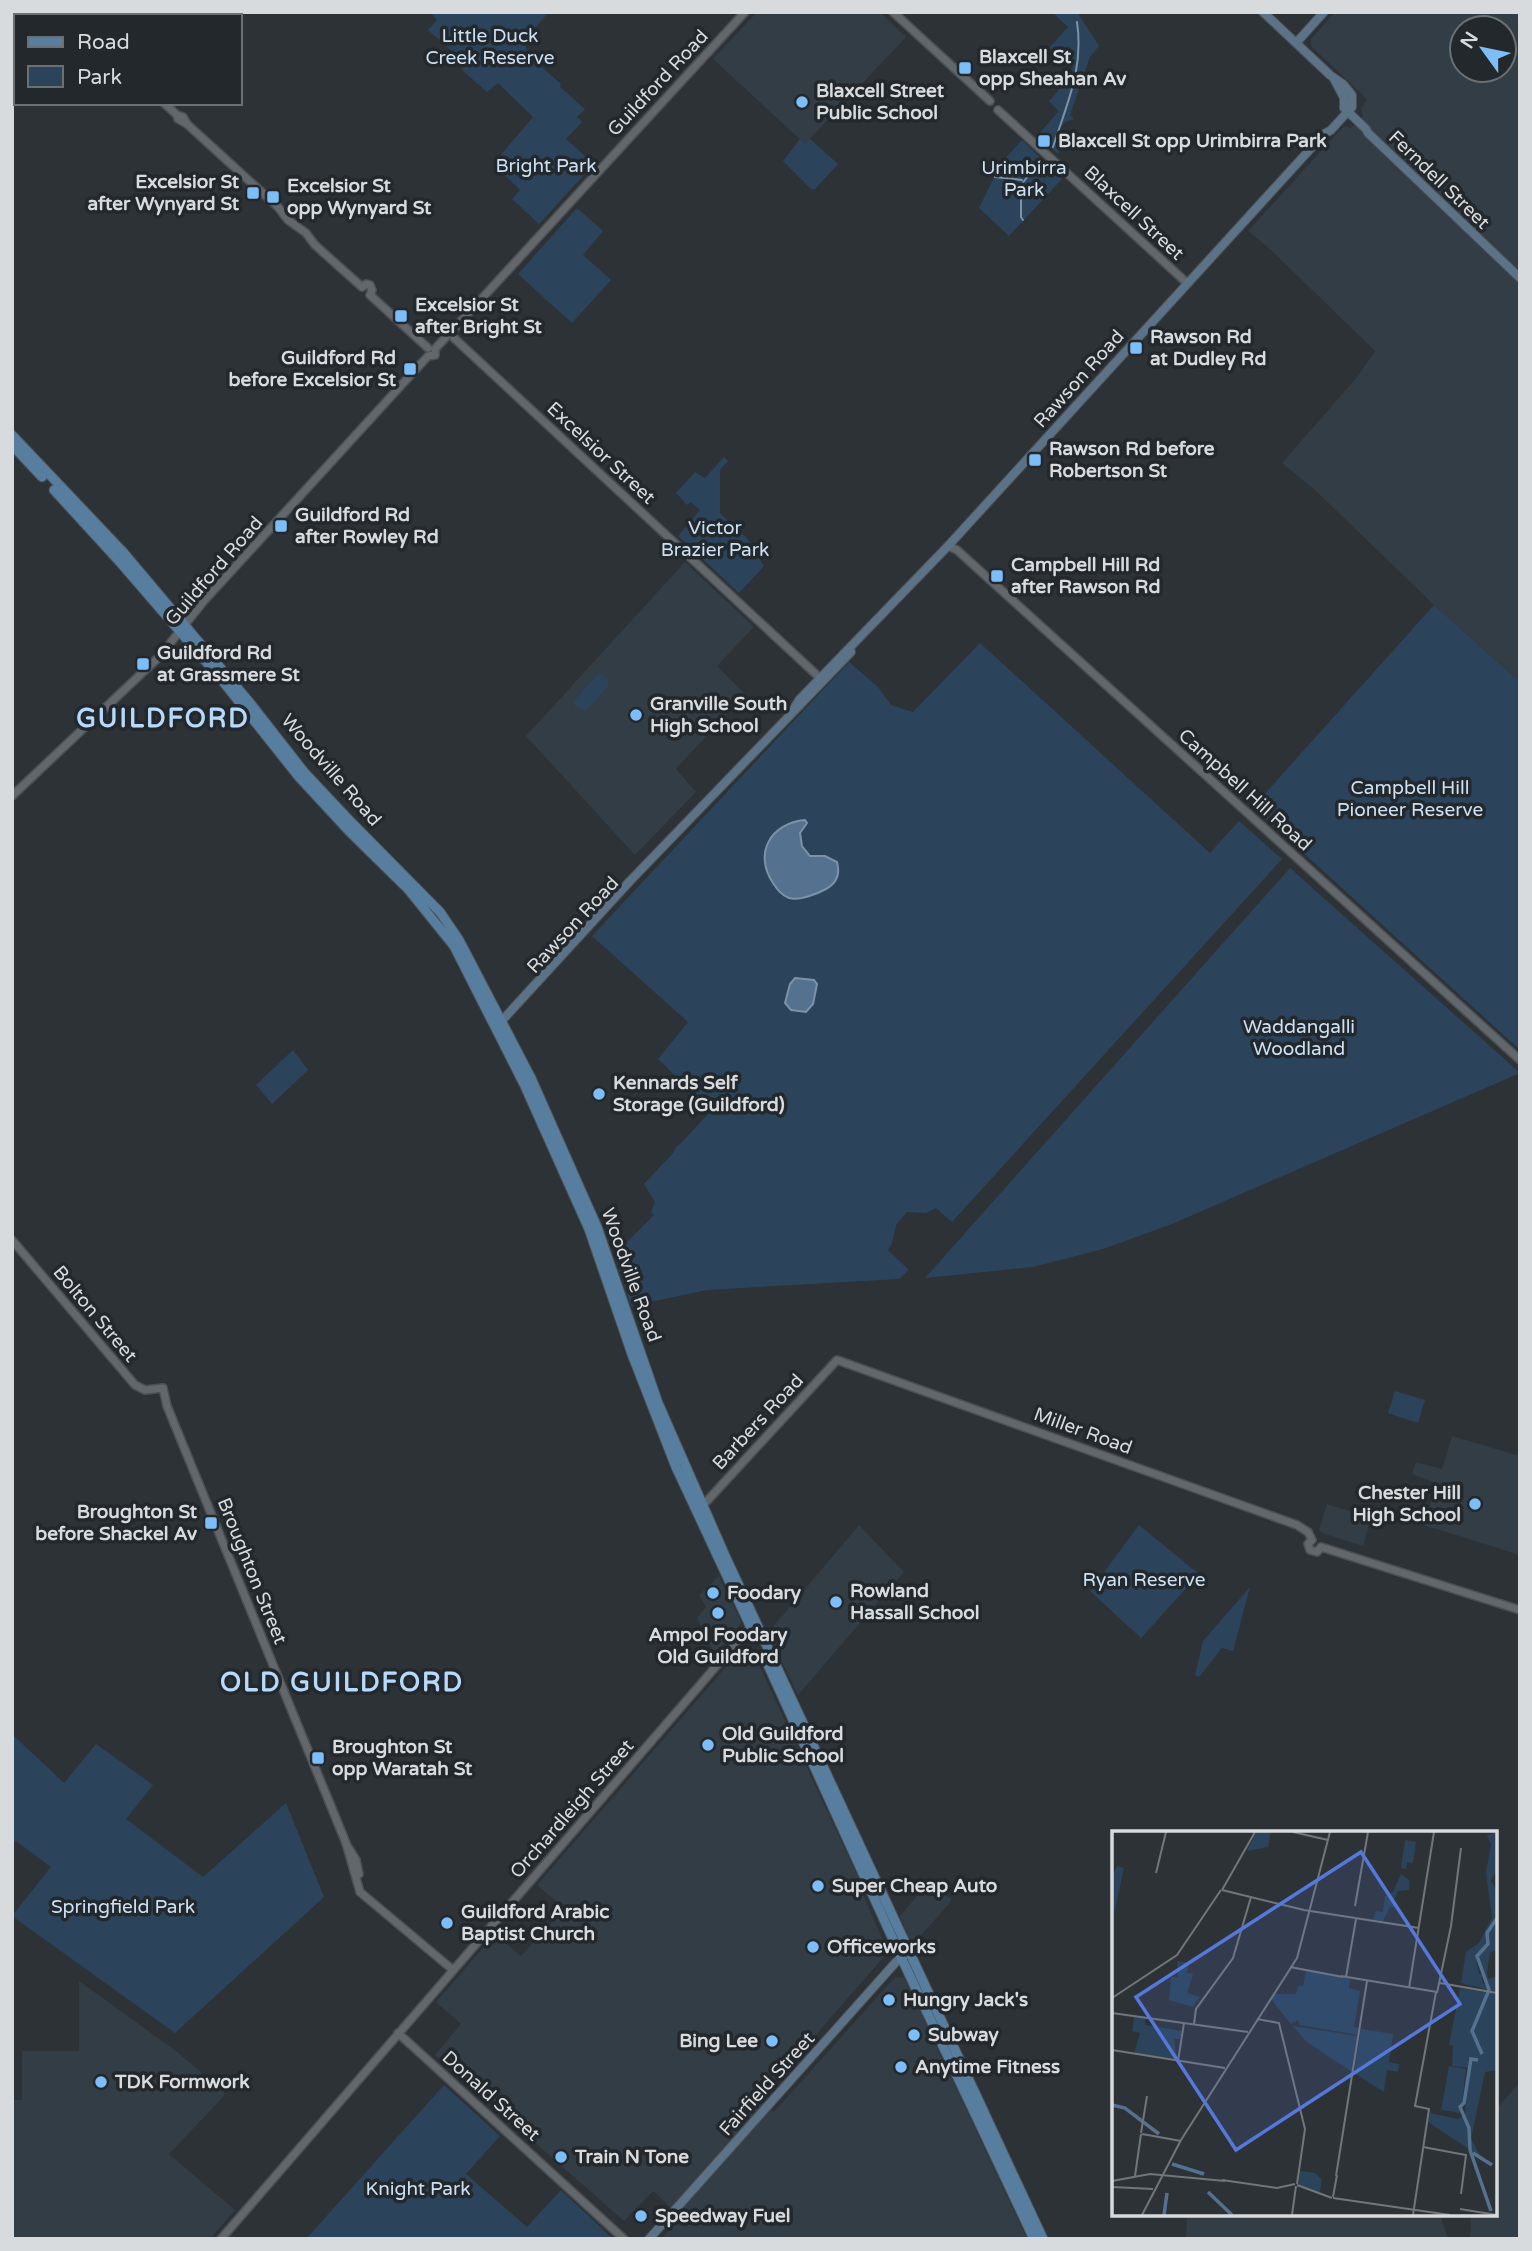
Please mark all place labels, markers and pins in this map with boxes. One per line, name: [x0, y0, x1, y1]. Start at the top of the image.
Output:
place label: Blaxcell St opp Sheahan Av: [979, 46, 1126, 91]
marker: Blaxcell St opp Sheahan Av: [957, 60, 973, 76]
place label: Blaxcell Street Public School: [816, 80, 945, 124]
marker: Blaxcell Street Public School: [794, 94, 810, 110]
place label: Blaxcell St opp Urimbirra Park: [1058, 130, 1327, 153]
marker: Blaxcell St opp Urimbirra Park: [1036, 133, 1052, 149]
place label: Excelsior St after Wynyard St: [88, 171, 240, 216]
place label: Excelsior St opp Wynyard St: [287, 175, 432, 220]
marker: Excelsior St after Wynyard St: [245, 185, 261, 201]
marker: Excelsior St opp Wynyard St: [265, 189, 281, 205]
place label: Excelsior St after Bright St: [415, 294, 542, 339]
marker: Excelsior St after Bright St: [393, 308, 409, 324]
place label: Rawson Rd at Dudley Rd: [1150, 326, 1266, 371]
marker: Rawson Rd at Dudley Rd: [1128, 340, 1144, 356]
place label: Guildford Rd before Excelsior St: [228, 347, 397, 391]
marker: Guildford Rd before Excelsior St: [402, 361, 418, 377]
place label: Rawson Rd before Robertson St: [1049, 438, 1215, 482]
marker: Rawson Rd before Robertson St: [1027, 452, 1043, 468]
place label: Guildford Rd after Rowley Rd: [295, 504, 439, 549]
marker: Guildford Rd after Rowley Rd: [273, 518, 289, 534]
place label: Campbell Hill Rd after Rawson Rd: [1011, 554, 1160, 598]
marker: Campbell Hill Rd after Rawson Rd: [989, 568, 1005, 584]
place label: Guildford Rd at Grassmere St: [157, 642, 300, 686]
marker: Guildford Rd at Grassmere St: [135, 656, 151, 672]
place label: Granville South High School: [650, 693, 787, 738]
marker: Granville South High School: [628, 707, 644, 723]
place label: Kennards Self Storage (Guildford): [613, 1072, 785, 1117]
marker: Kennards Self Storage (Guildford): [591, 1086, 607, 1102]
place label: Chester Hill High School: [1352, 1482, 1461, 1527]
marker: Chester Hill High School: [1467, 1496, 1483, 1512]
place label: Broughton St before Shackel Av: [35, 1501, 198, 1545]
marker: Broughton St before Shackel Av: [203, 1515, 219, 1531]
place label: Rowland Hassall School: [850, 1580, 980, 1624]
place label: Foodary: [727, 1582, 802, 1605]
marker: Foodary: [705, 1585, 721, 1601]
marker: Rowland Hassall School: [828, 1594, 844, 1610]
marker: Ampol Foodary Old Guildford: [710, 1605, 726, 1621]
place label: Ampol Foodary Old Guildford: [649, 1624, 788, 1668]
place label: Old Guildford Public School: [722, 1723, 844, 1767]
place label: Broughton St opp Waratah St: [332, 1736, 473, 1781]
marker: Old Guildford Public School: [700, 1737, 716, 1753]
marker: Broughton St opp Waratah St: [310, 1750, 326, 1766]
place label: Super Cheap Auto: [832, 1875, 997, 1898]
marker: Super Cheap Auto: [810, 1878, 826, 1894]
place label: Guildford Arabic Baptist Church: [461, 1901, 609, 1946]
marker: Guildford Arabic Baptist Church: [439, 1915, 455, 1931]
place label: Officeworks: [827, 1936, 936, 1958]
marker: Officeworks: [805, 1939, 821, 1955]
place label: Hungry Jack's: [903, 1989, 1028, 2012]
marker: Hungry Jack's: [881, 1992, 897, 2008]
place label: Subway: [928, 2024, 999, 2047]
marker: Subway: [906, 2027, 922, 2043]
place label: Bing Lee: [679, 2030, 758, 2053]
marker: Bing Lee: [764, 2033, 780, 2049]
place label: Anytime Fitness: [915, 2056, 1060, 2079]
marker: Anytime Fitness: [893, 2059, 909, 2075]
place label: TDK Formwork: [114, 2071, 250, 2093]
marker: TDK Formwork: [93, 2074, 109, 2090]
place label: Train N Tone: [574, 2146, 689, 2168]
marker: Train N Tone: [553, 2149, 569, 2165]
place label: Speedway Fuel: [655, 2205, 791, 2228]
marker: Speedway Fuel: [633, 2208, 649, 2224]

